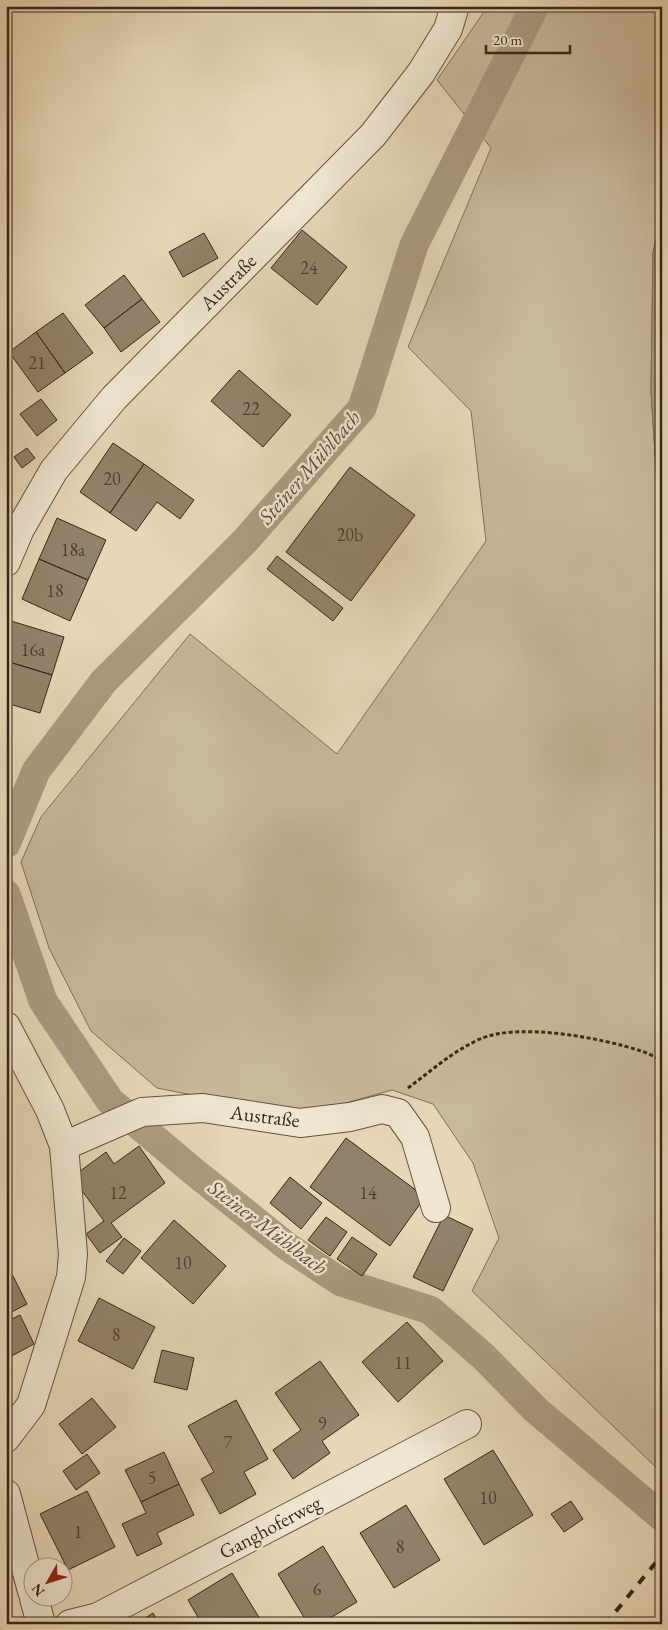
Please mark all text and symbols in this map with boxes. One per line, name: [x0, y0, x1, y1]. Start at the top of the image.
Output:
scale bar: [486, 22, 569, 54]
text: 20 m: [493, 30, 522, 49]
street label: Austraße: [193, 248, 262, 317]
house number: 24: [300, 256, 318, 279]
house number: 21: [28, 351, 46, 374]
house number: 22: [242, 397, 260, 420]
water label: Steiner Mühlbach: [252, 405, 366, 530]
house number: 20: [103, 467, 121, 490]
house number: 20b: [337, 523, 363, 546]
house number: 18a: [61, 538, 86, 561]
house number: 18: [46, 579, 64, 602]
house number: 16a: [21, 638, 46, 661]
street label: Austraße: [228, 1099, 301, 1133]
water label: Steiner Mühlbach: [202, 1173, 333, 1281]
house number: 12: [109, 1181, 127, 1204]
house number: 14: [359, 1181, 377, 1204]
house number: 10: [174, 1251, 192, 1274]
house number: 8: [112, 1323, 120, 1346]
house number: 11: [394, 1351, 412, 1374]
house number: 9: [318, 1412, 327, 1435]
house number: 7: [224, 1431, 233, 1454]
house number: 5: [148, 1466, 156, 1489]
house number: 10: [479, 1486, 497, 1509]
street label: Ganghoferweg: [214, 1489, 326, 1565]
house number: 1: [74, 1520, 82, 1543]
house number: 8: [396, 1535, 404, 1558]
north arrow: [22, 1558, 72, 1608]
house number: 6: [313, 1577, 322, 1600]
text: N: [27, 1580, 48, 1600]

